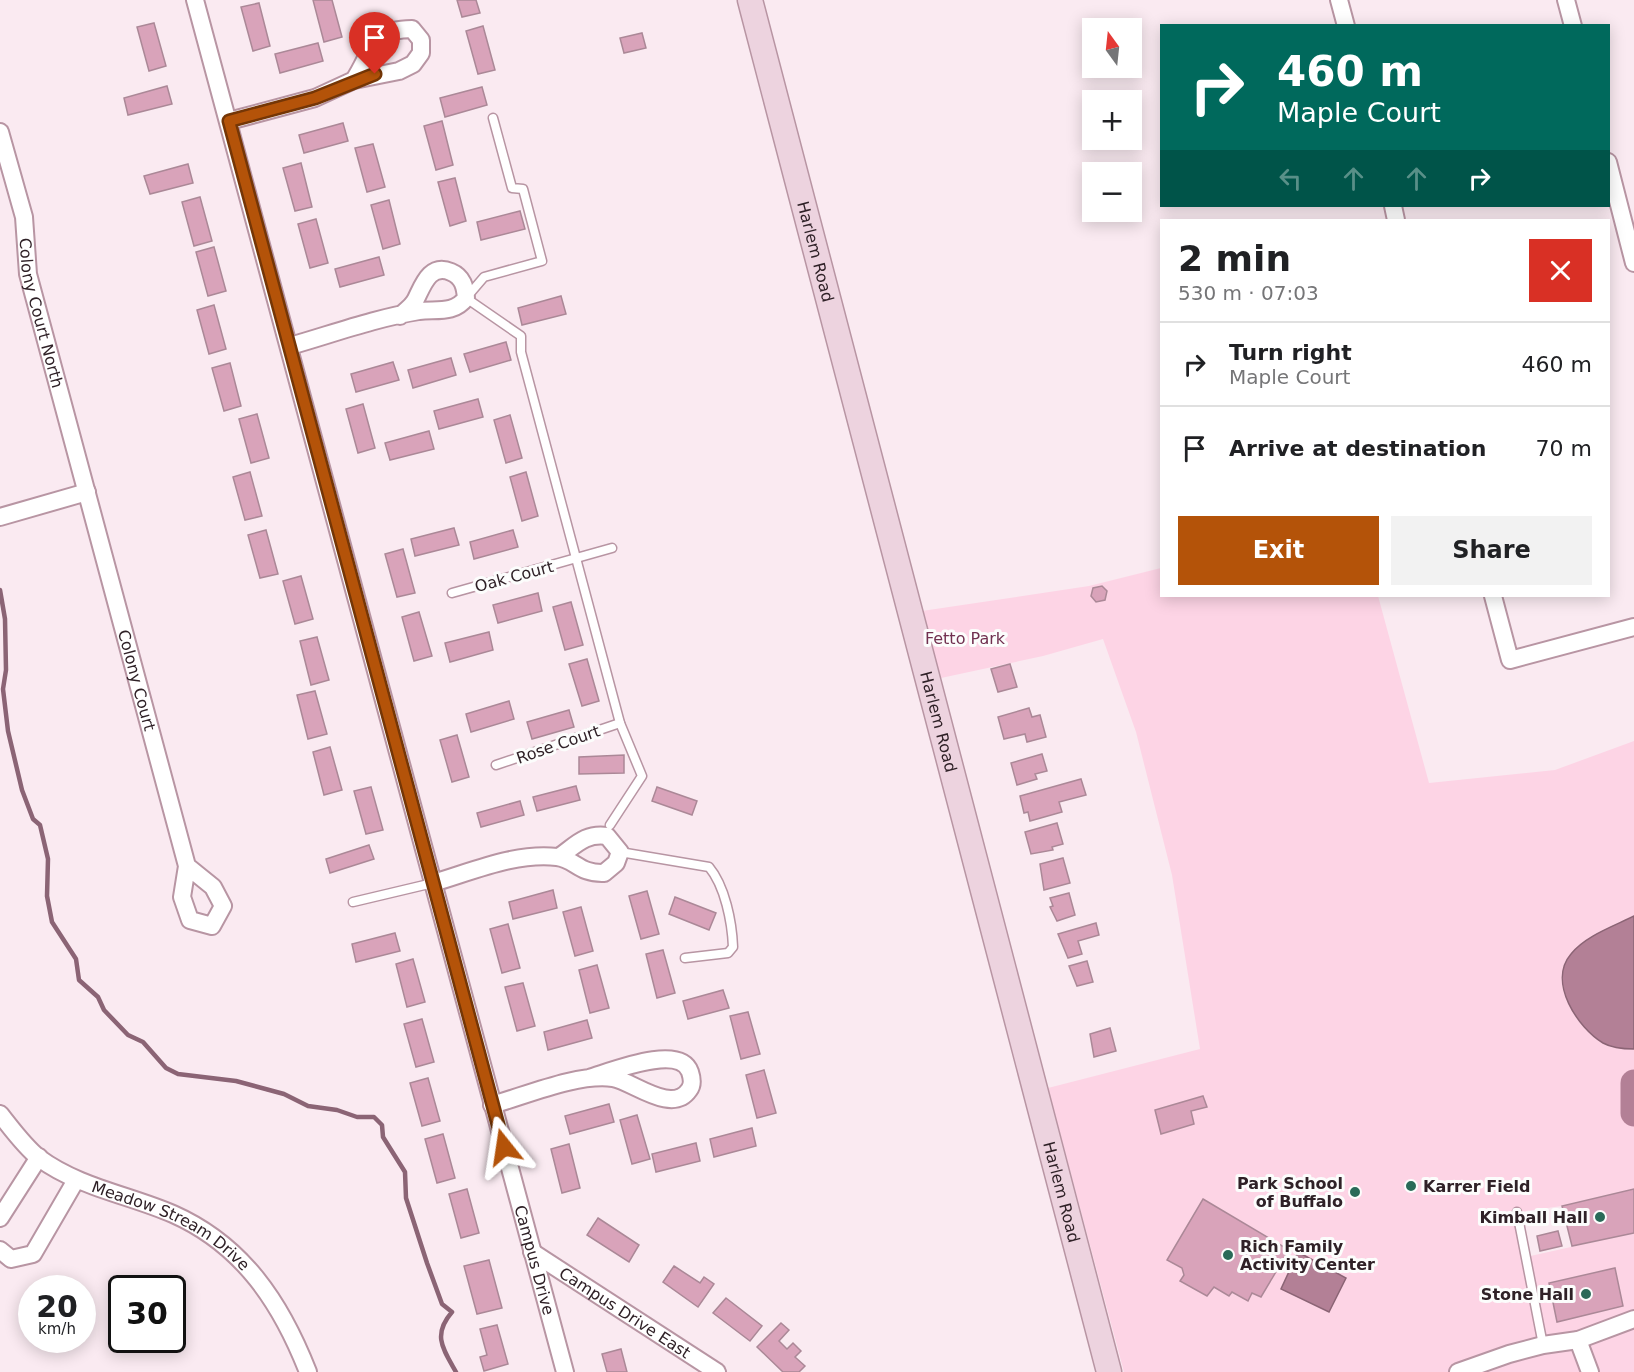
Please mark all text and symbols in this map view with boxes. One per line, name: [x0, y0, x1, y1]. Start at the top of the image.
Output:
pin: [349, 12, 400, 74]
north arrow: [1082, 18, 1142, 78]
map controls: [1082, 18, 1142, 222]
icon: arrive: [358, 21, 391, 54]
text: 460 m: [1277, 47, 1423, 96]
icon: right: [1178, 48, 1256, 126]
button: +: [1082, 90, 1142, 150]
text: Maple Court: [1277, 97, 1441, 128]
button: −: [1082, 162, 1142, 222]
icon: left: [1274, 162, 1307, 195]
icon: ahead: [1337, 162, 1370, 195]
icon: ahead: [1400, 162, 1433, 195]
icon: right: [1463, 162, 1496, 195]
street label: Harlem Road: [793, 199, 838, 304]
street label: Colony Court North: [15, 237, 67, 390]
text: 2 min: [1178, 238, 1291, 279]
button: close: [1529, 239, 1592, 302]
text: 530 m · 07:03: [1178, 281, 1319, 305]
text: Turn right: [1229, 340, 1352, 365]
icon: right: [1178, 348, 1211, 381]
text: 460 m: [1522, 352, 1592, 377]
text: Maple Court: [1229, 365, 1350, 389]
icon: arrive: [1178, 432, 1211, 465]
text: Arrive at destination: [1229, 436, 1486, 461]
text: 70 m: [1536, 436, 1592, 461]
button: Exit: [1178, 516, 1379, 585]
button: Share: [1391, 516, 1592, 585]
street label: Oak Court: [473, 557, 556, 596]
street label: Colony Court: [114, 628, 159, 733]
park label: Fetto Park: [925, 629, 1006, 648]
street label: Harlem Road: [916, 669, 961, 774]
street label: Rose Court: [514, 721, 603, 768]
position arrow: [472, 1115, 536, 1179]
street label: Harlem Road: [1039, 1139, 1084, 1245]
place label: Park School of Buffalo: [1237, 1174, 1343, 1211]
street label: Meadow Stream Drive: [89, 1177, 254, 1274]
place label: Karrer Field: [1423, 1177, 1531, 1196]
marker: Karrer Field: [1404, 1179, 1418, 1193]
marker: Park School of Buffalo: [1348, 1185, 1362, 1199]
street label: Campus Drive: [510, 1203, 558, 1317]
place label: Kimball Hall: [1480, 1208, 1588, 1227]
marker: Kimball Hall: [1593, 1210, 1607, 1224]
place label: Rich Family Activity Center: [1240, 1237, 1375, 1274]
marker: Rich Family Activity Center: [1221, 1248, 1235, 1262]
street label: Campus Drive East: [556, 1263, 694, 1362]
speed limit sign: 30: [108, 1275, 186, 1353]
place label: Stone Hall: [1481, 1285, 1574, 1304]
marker: Stone Hall: [1579, 1287, 1593, 1301]
text: 20: [36, 1289, 78, 1324]
text: km/h: [38, 1320, 76, 1338]

